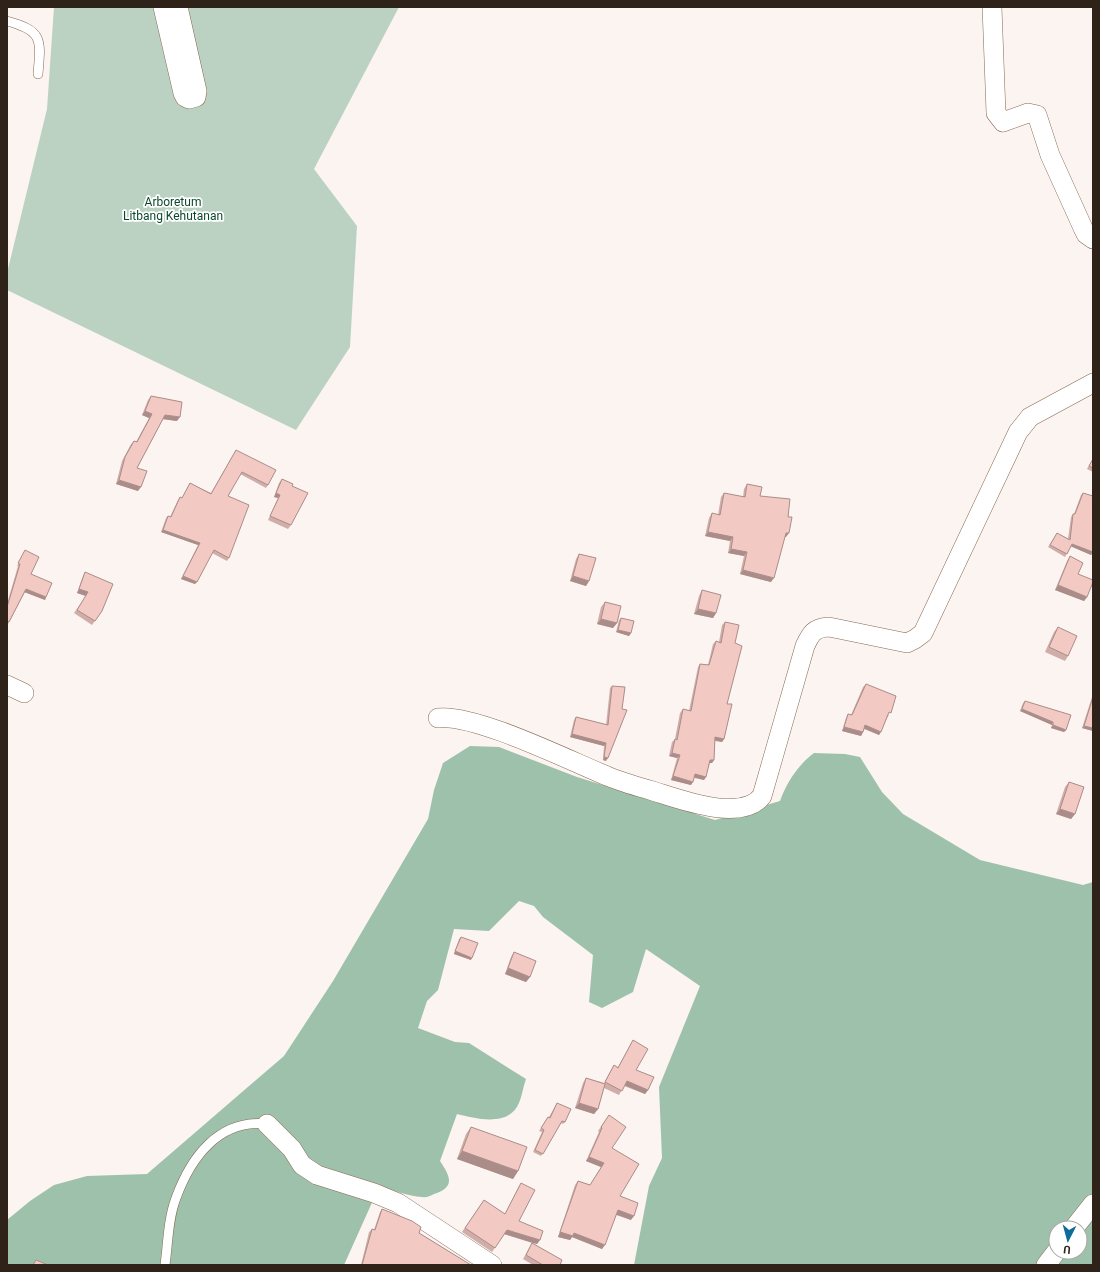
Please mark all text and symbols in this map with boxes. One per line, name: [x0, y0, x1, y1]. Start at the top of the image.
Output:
park label: Arboretum Litbang Kehutanan: [123, 195, 223, 223]
north arrow: [1048, 1220, 1088, 1260]
text: U: [1063, 1243, 1071, 1256]

